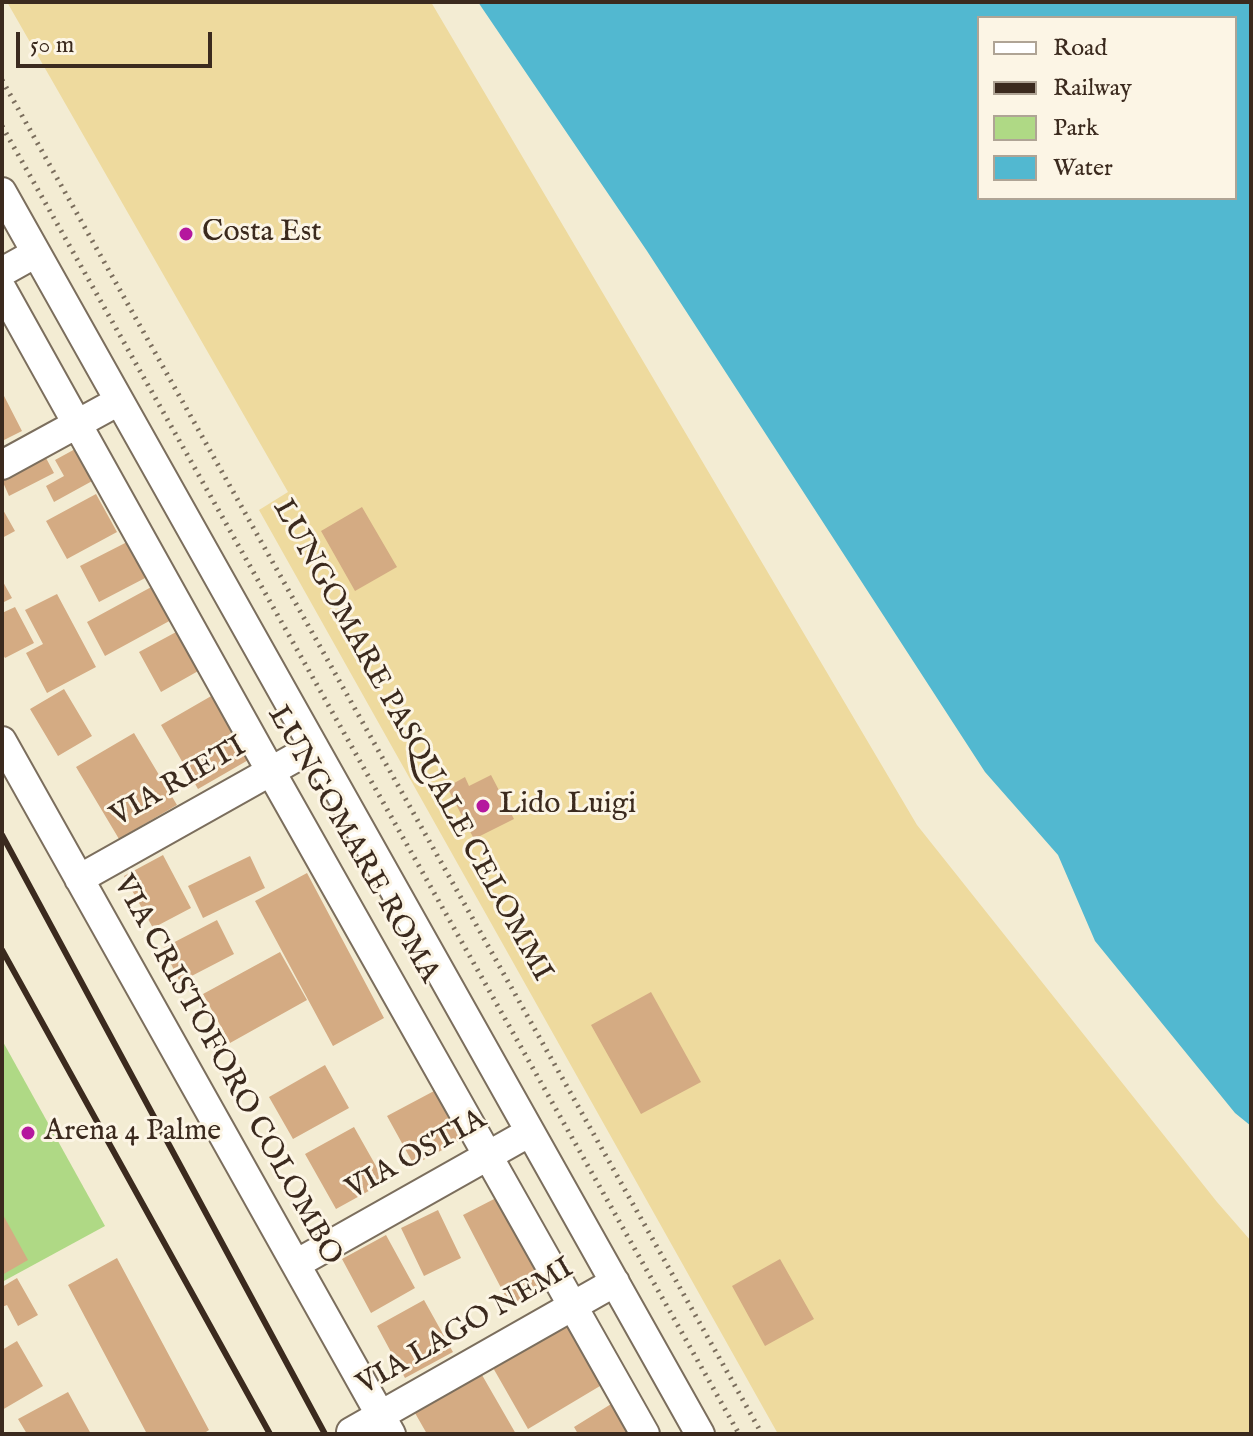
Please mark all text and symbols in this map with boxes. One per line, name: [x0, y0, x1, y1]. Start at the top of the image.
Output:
scale bar: [20, 16, 216, 66]
legend: [977, 16, 1237, 200]
text: 50 m: [30, 30, 74, 61]
text: Road: [1053, 33, 1107, 64]
text: Railway: [1053, 73, 1132, 104]
text: Park: [1053, 113, 1099, 144]
text: Water: [1053, 153, 1113, 184]
place label: Costa Est: [202, 216, 322, 252]
marker: Costa Est: [177, 225, 195, 243]
street label: LUNGOMARE PASQUALE CELOMMI: [263, 494, 559, 988]
street label: LUNGOMARE ROMA: [258, 700, 446, 990]
street label: VIA RIETI: [105, 730, 253, 836]
place label: Lido Luigi: [499, 788, 636, 824]
marker: Lido Luigi: [474, 797, 492, 815]
street label: VIA CRISTOFORO COLOMBO: [104, 870, 348, 1272]
street label: VIA OSTIA: [341, 1103, 493, 1209]
place label: Arena 4 Palme: [44, 1115, 221, 1151]
marker: Arena 4 Palme: [19, 1124, 37, 1142]
street label: VIA LAGO NEMI: [352, 1252, 580, 1404]

